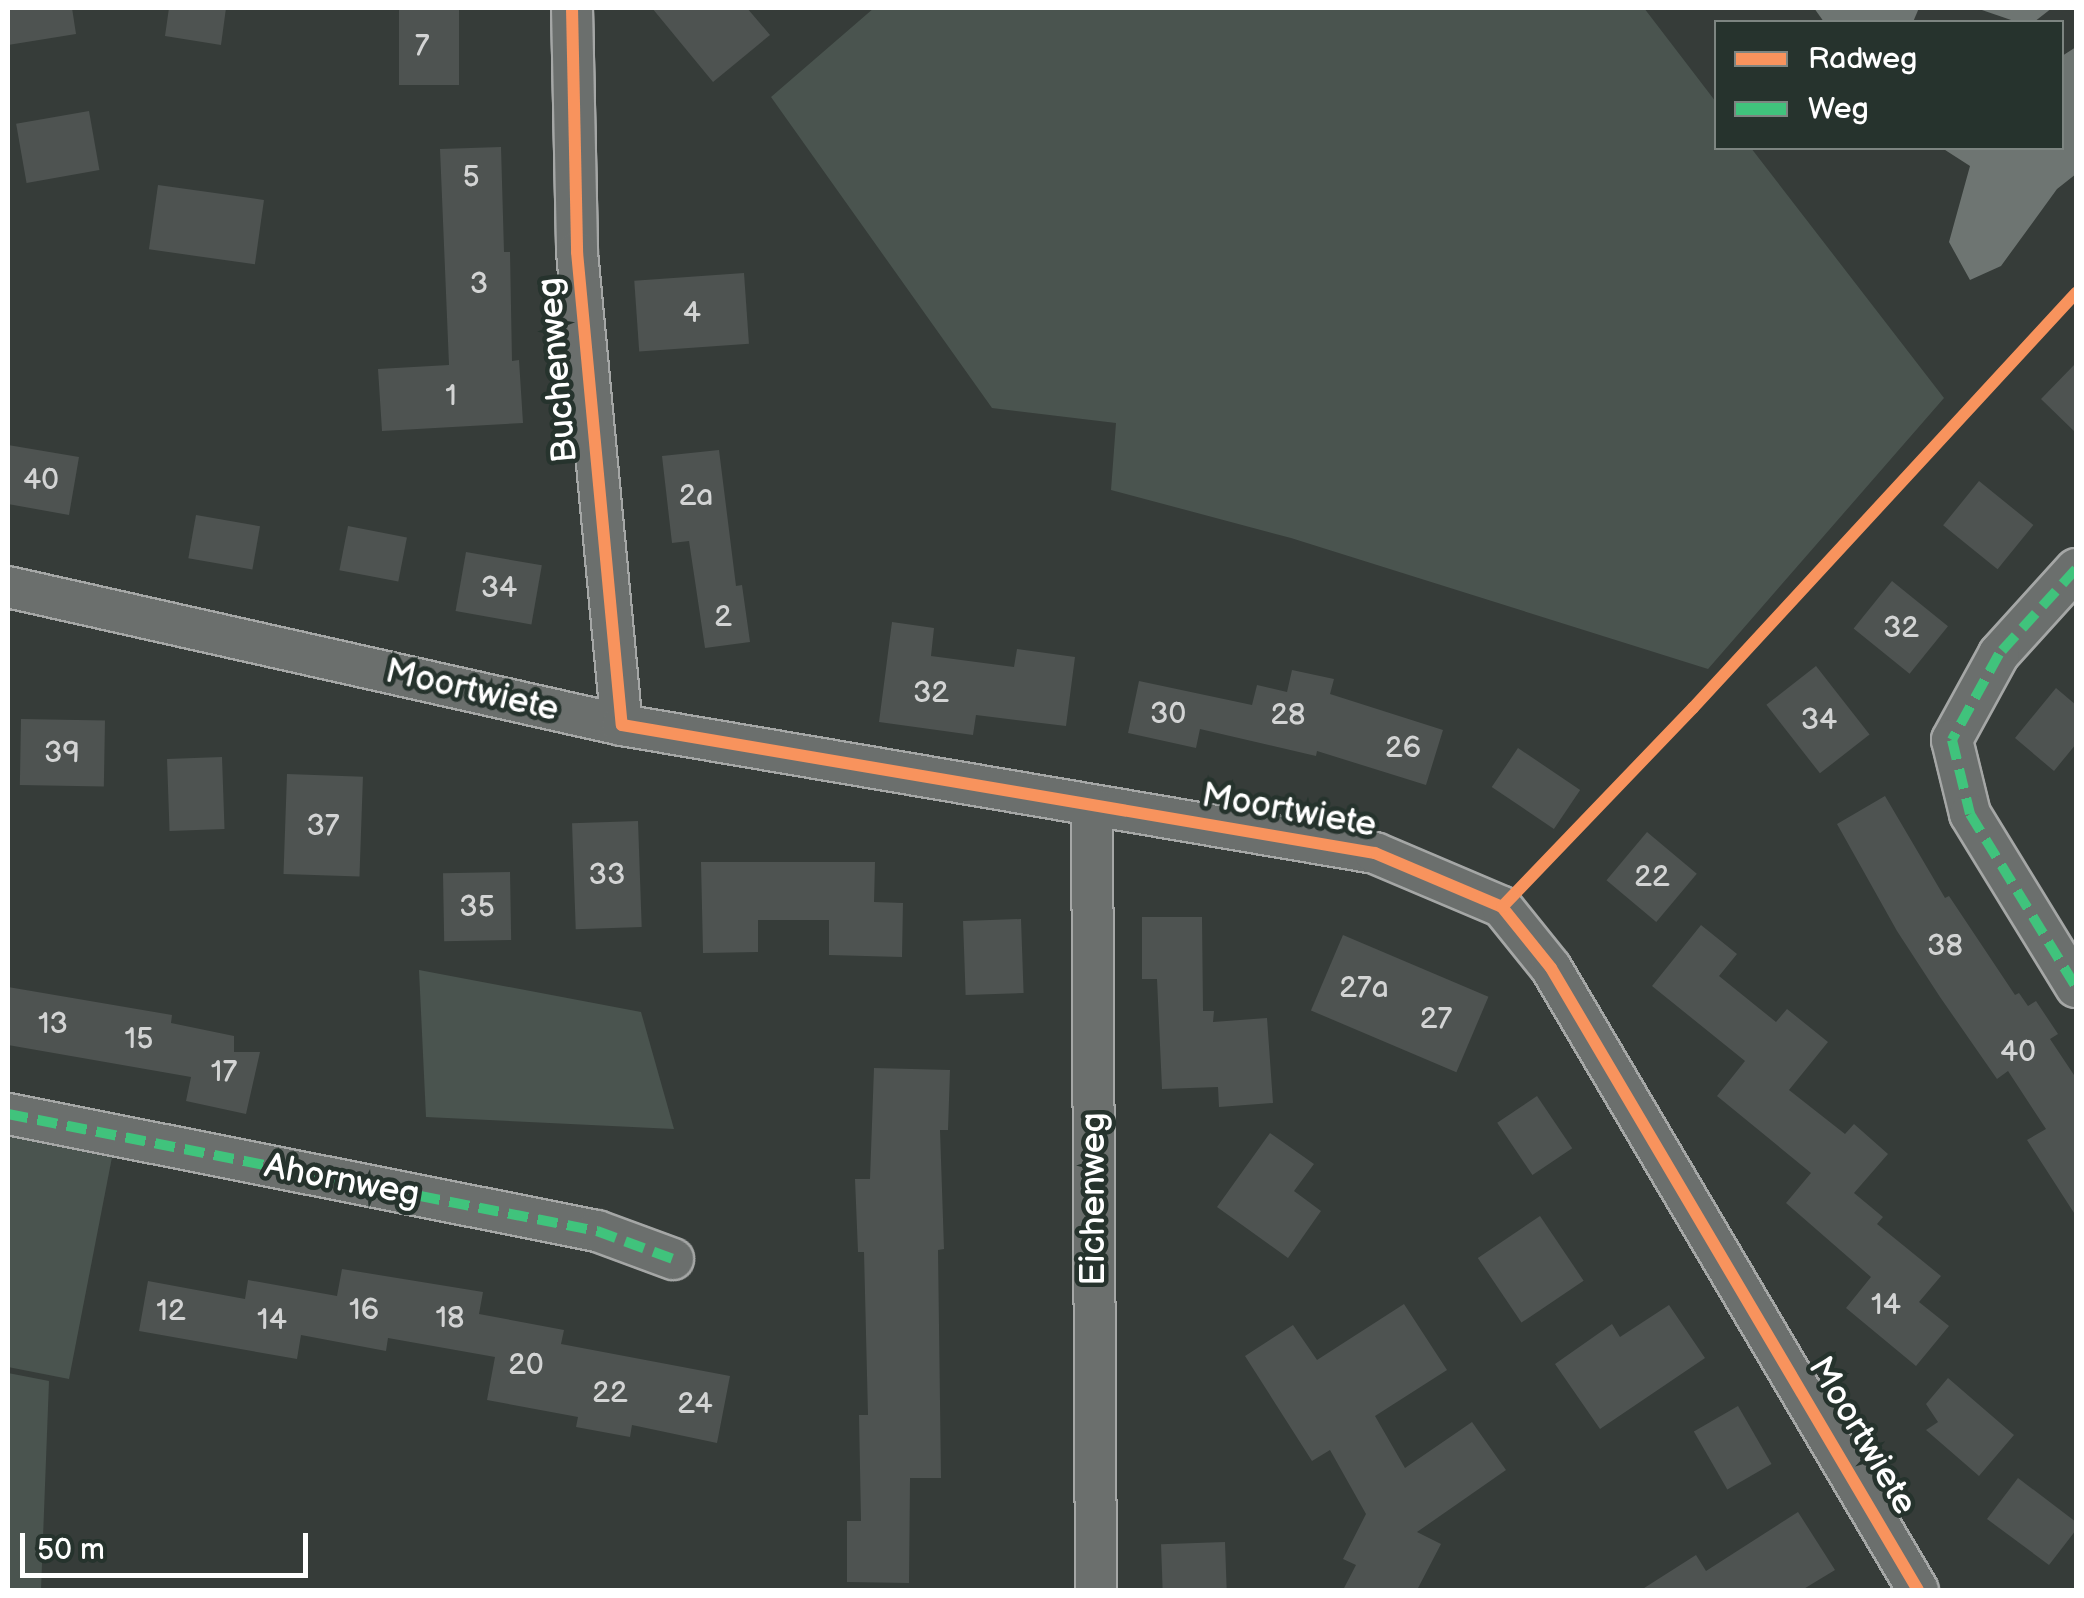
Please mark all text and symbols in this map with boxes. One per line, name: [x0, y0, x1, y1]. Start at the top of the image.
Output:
legend: [1714, 20, 2064, 150]
house number: 7: [415, 28, 429, 64]
text: Radweg: [1808, 41, 1917, 77]
text: Weg: [1808, 91, 1869, 127]
house number: 5: [462, 159, 480, 195]
house number: 3: [470, 266, 488, 302]
street label: Buchenweg: [529, 276, 587, 464]
house number: 4: [683, 295, 701, 331]
house number: 1: [445, 378, 457, 414]
house number: 40: [23, 462, 59, 498]
house number: 2a: [679, 478, 713, 514]
house number: 34: [481, 570, 517, 606]
house number: 2: [714, 599, 732, 635]
house number: 32: [1883, 610, 1919, 646]
street label: Moortwiete: [381, 651, 563, 731]
house number: 32: [913, 675, 949, 711]
house number: 30: [1150, 696, 1186, 732]
house number: 28: [1270, 697, 1306, 733]
house number: 34: [1801, 702, 1837, 738]
house number: 26: [1385, 730, 1421, 766]
house number: 39: [44, 735, 80, 771]
street label: Moortwiete: [1198, 775, 1380, 847]
house number: 37: [306, 808, 340, 844]
house number: 33: [589, 857, 625, 893]
house number: 22: [1634, 859, 1670, 895]
house number: 35: [459, 889, 495, 925]
house number: 38: [1927, 928, 1963, 964]
house number: 27a: [1339, 970, 1389, 1006]
house number: 27: [1420, 1001, 1452, 1037]
house number: 13: [38, 1006, 68, 1042]
house number: 15: [125, 1021, 153, 1057]
house number: 40: [2000, 1034, 2036, 1070]
house number: 17: [211, 1054, 237, 1090]
street label: Eichenweg: [1073, 1112, 1115, 1286]
street label: Ahornweg: [261, 1145, 423, 1217]
house number: 14: [1871, 1287, 1901, 1323]
house number: 16: [349, 1292, 379, 1328]
house number: 12: [156, 1293, 186, 1329]
house number: 18: [435, 1300, 465, 1336]
house number: 14: [257, 1302, 287, 1338]
house number: 20: [508, 1347, 544, 1383]
street label: Moortwiete: [1799, 1349, 1925, 1523]
house number: 22: [592, 1375, 628, 1411]
house number: 24: [677, 1386, 713, 1422]
scale bar: [25, 1513, 312, 1575]
text: 50 m: [37, 1532, 105, 1568]

